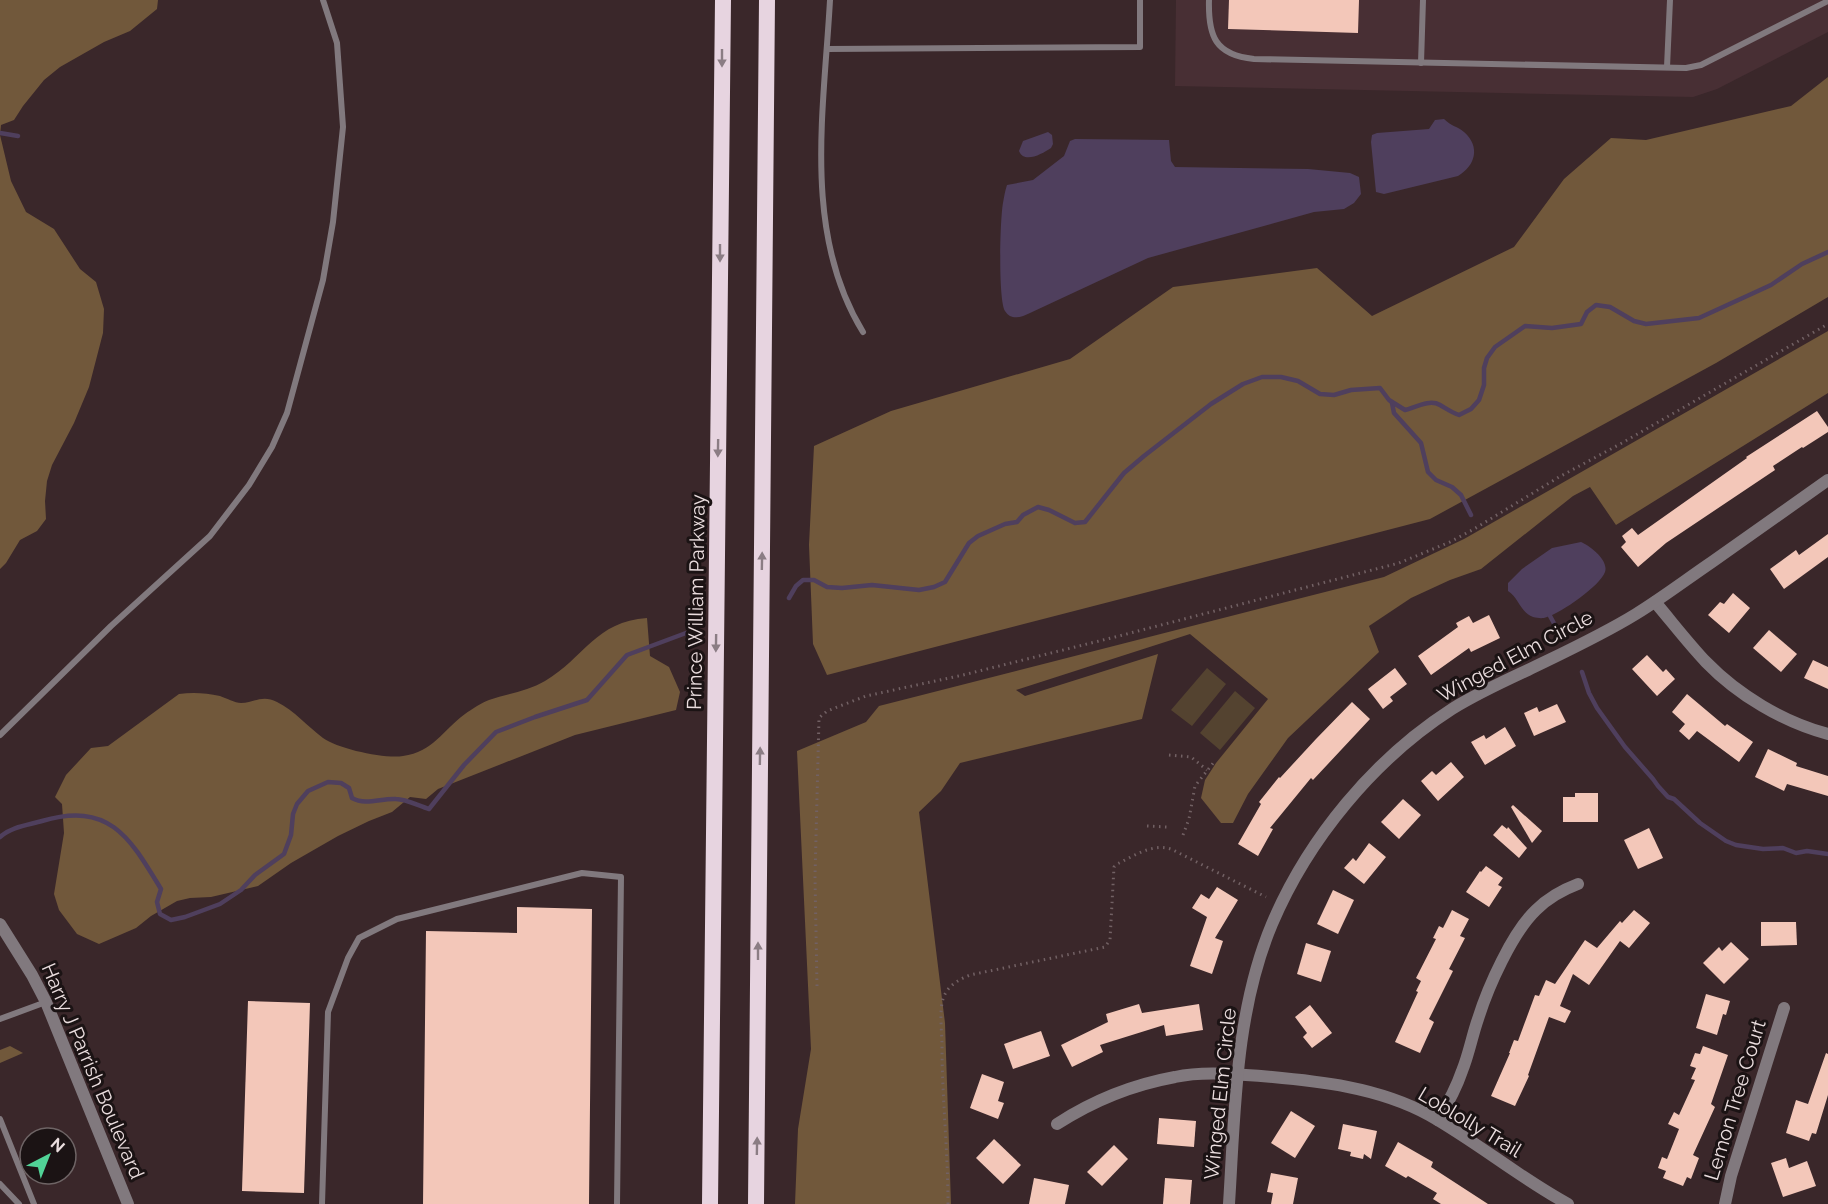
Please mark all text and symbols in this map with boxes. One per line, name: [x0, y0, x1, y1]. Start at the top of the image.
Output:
one-way arrow: [717, 49, 727, 68]
one-way arrow: [716, 244, 725, 263]
one-way arrow: [714, 439, 723, 458]
street label: Prince William Parkway: [682, 494, 710, 710]
one-way arrow: [757, 551, 767, 570]
street label: Winged Elm Circle: [1433, 605, 1597, 707]
one-way arrow: [711, 634, 721, 653]
one-way arrow: [755, 746, 765, 765]
one-way arrow: [753, 941, 763, 960]
street label: Harry J Parrish Boulevard: [37, 960, 149, 1182]
street label: Winged Elm Circle: [1199, 1007, 1241, 1181]
street label: Lemon Tree Court: [1699, 1017, 1771, 1183]
street label: Loblolly Trail: [1414, 1082, 1527, 1163]
north arrow: [18, 1126, 78, 1186]
text: N: [47, 1134, 69, 1156]
one-way arrow: [752, 1136, 762, 1155]

